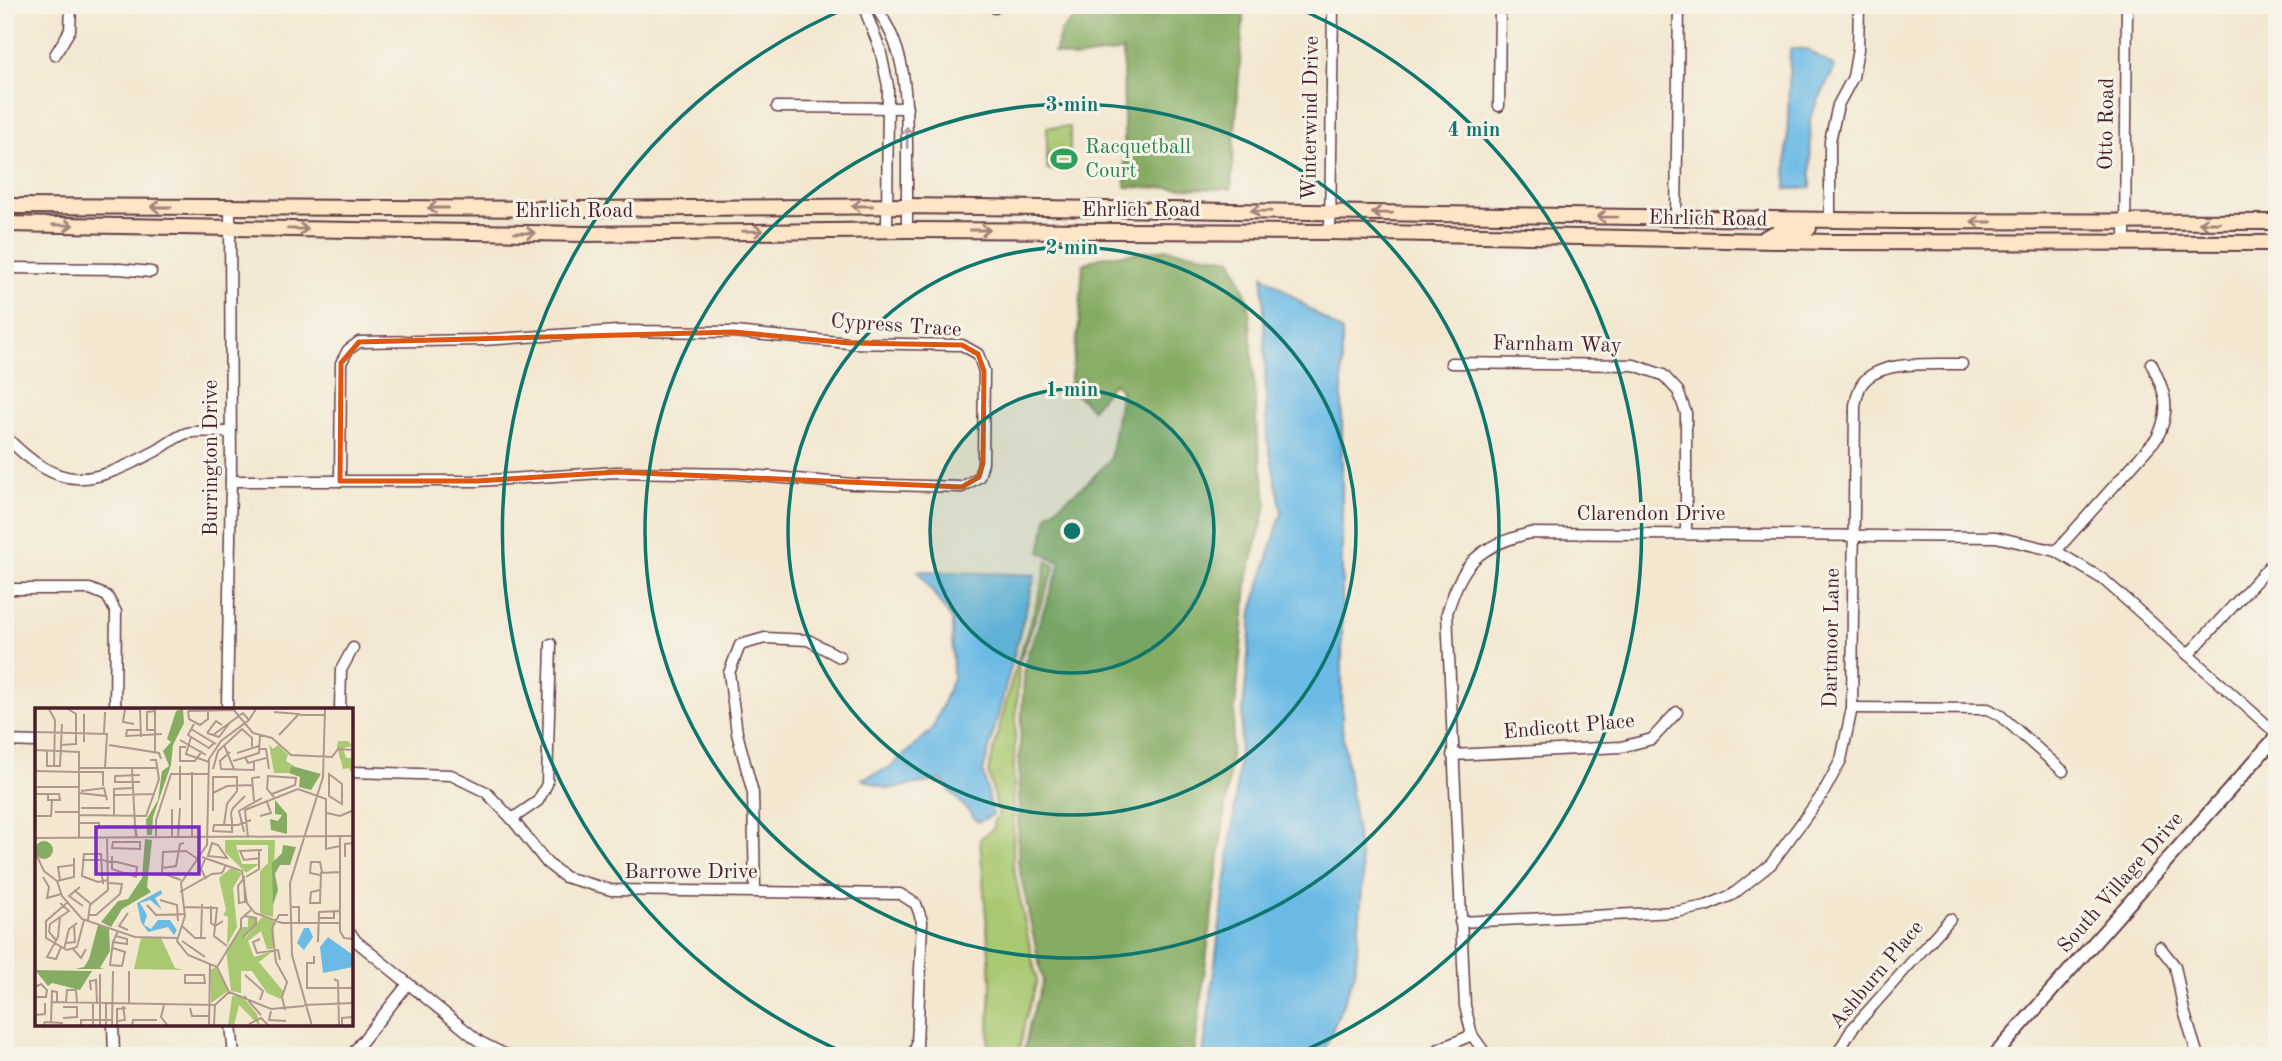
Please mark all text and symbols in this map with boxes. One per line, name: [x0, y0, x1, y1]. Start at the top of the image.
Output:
street label: Winterwind Drive: [1299, 35, 1323, 201]
street label: Otto Road: [2096, 78, 2118, 170]
text: 3 min: [1046, 95, 1098, 116]
text: 4 min: [1448, 120, 1500, 141]
one-way arrow: [900, 126, 914, 149]
place label: Racquetball Court: [1085, 137, 1191, 182]
sports icon: Racquetball Court: [1049, 144, 1079, 174]
one-way arrow: [150, 200, 173, 214]
one-way arrow: [850, 200, 873, 213]
street label: Ehrlich Road: [1081, 200, 1201, 221]
one-way arrow: [427, 201, 450, 215]
street label: Ehrlich Road: [514, 201, 634, 222]
one-way arrow: [1249, 204, 1272, 217]
one-way arrow: [1371, 206, 1394, 219]
street label: Ehrlich Road: [1648, 207, 1768, 231]
one-way arrow: [1595, 210, 1618, 224]
one-way arrow: [1970, 215, 1993, 229]
one-way arrow: [2197, 216, 2220, 229]
one-way arrow: [52, 219, 75, 232]
one-way arrow: [286, 222, 309, 236]
one-way arrow: [968, 223, 991, 237]
one-way arrow: [741, 225, 764, 238]
one-way arrow: [513, 226, 536, 239]
text: 2 min: [1046, 238, 1098, 259]
street label: Cypress Trace: [830, 311, 962, 341]
street label: Farnham Way: [1492, 333, 1622, 357]
street label: Burrington Drive: [201, 380, 222, 536]
text: 1 min: [1046, 380, 1098, 401]
street label: Clarendon Drive: [1577, 504, 1725, 525]
centre of rings: [1060, 519, 1084, 543]
street label: Dartmoor Lane: [1820, 568, 1844, 708]
inset map: [35, 708, 354, 1026]
street label: Endicott Place: [1502, 711, 1636, 743]
street label: South Village Drive: [2054, 808, 2188, 958]
street label: Barrowe Drive: [624, 862, 758, 883]
street label: Ashburn Place: [1826, 917, 1928, 1033]

